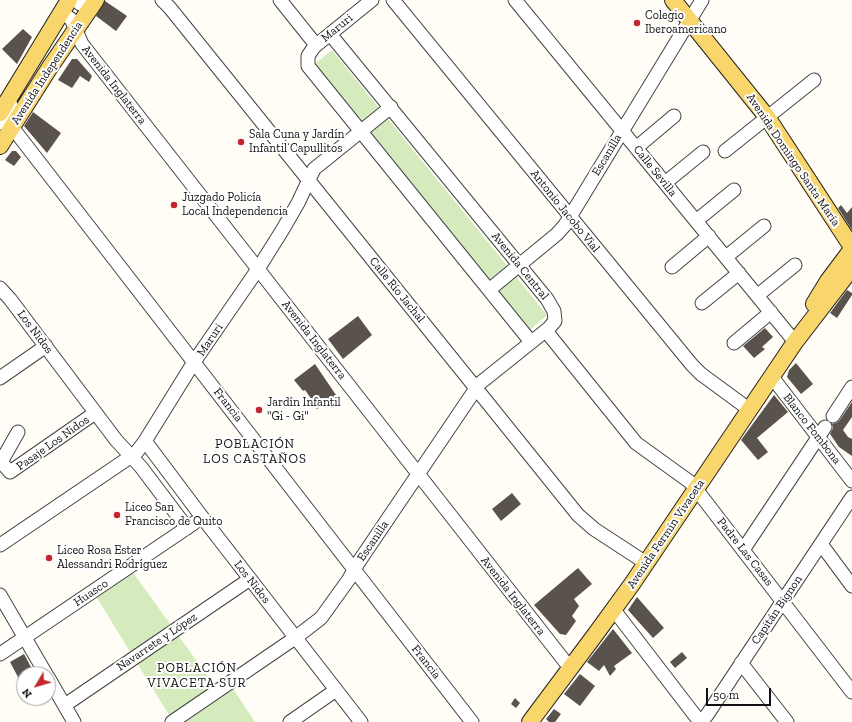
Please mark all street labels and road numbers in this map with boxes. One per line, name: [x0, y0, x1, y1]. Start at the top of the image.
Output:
street label: Maruri: [318, 11, 356, 45]
street label: Avenida Independencia: [8, 19, 86, 127]
street label: Avenida Inglaterra: [79, 43, 149, 127]
street label: Avenida Domingo Santa María: [743, 91, 843, 229]
street label: Escanilla: [589, 132, 625, 178]
street label: Calle Sevilla: [630, 142, 680, 200]
street label: Antonio Jacobo Vial: [527, 167, 603, 255]
street label: Avenida Central: [488, 229, 552, 303]
street label: Calle Río Jachal: [366, 254, 428, 326]
street label: Avenida Inglaterra: [279, 298, 349, 382]
street label: Los Nidos: [14, 307, 56, 357]
street label: Maruri: [194, 321, 226, 359]
street label: Francia: [210, 385, 246, 425]
street label: Blanco Fombona: [780, 391, 844, 467]
street label: Pasaje Los Nidos: [14, 413, 92, 473]
street label: Avenida Fermín Vivaceta: [624, 477, 708, 591]
street label: Padre Las Casas: [714, 515, 776, 589]
street label: Escanilla: [354, 518, 392, 564]
street label: Avenida Inglaterra: [478, 554, 548, 638]
street label: Los Nidos: [231, 558, 273, 606]
street label: Capitán Bignon: [749, 573, 805, 647]
street label: Huasco: [71, 576, 111, 610]
street label: Navarrete y López: [114, 610, 200, 674]
street label: Francia: [408, 642, 444, 682]

